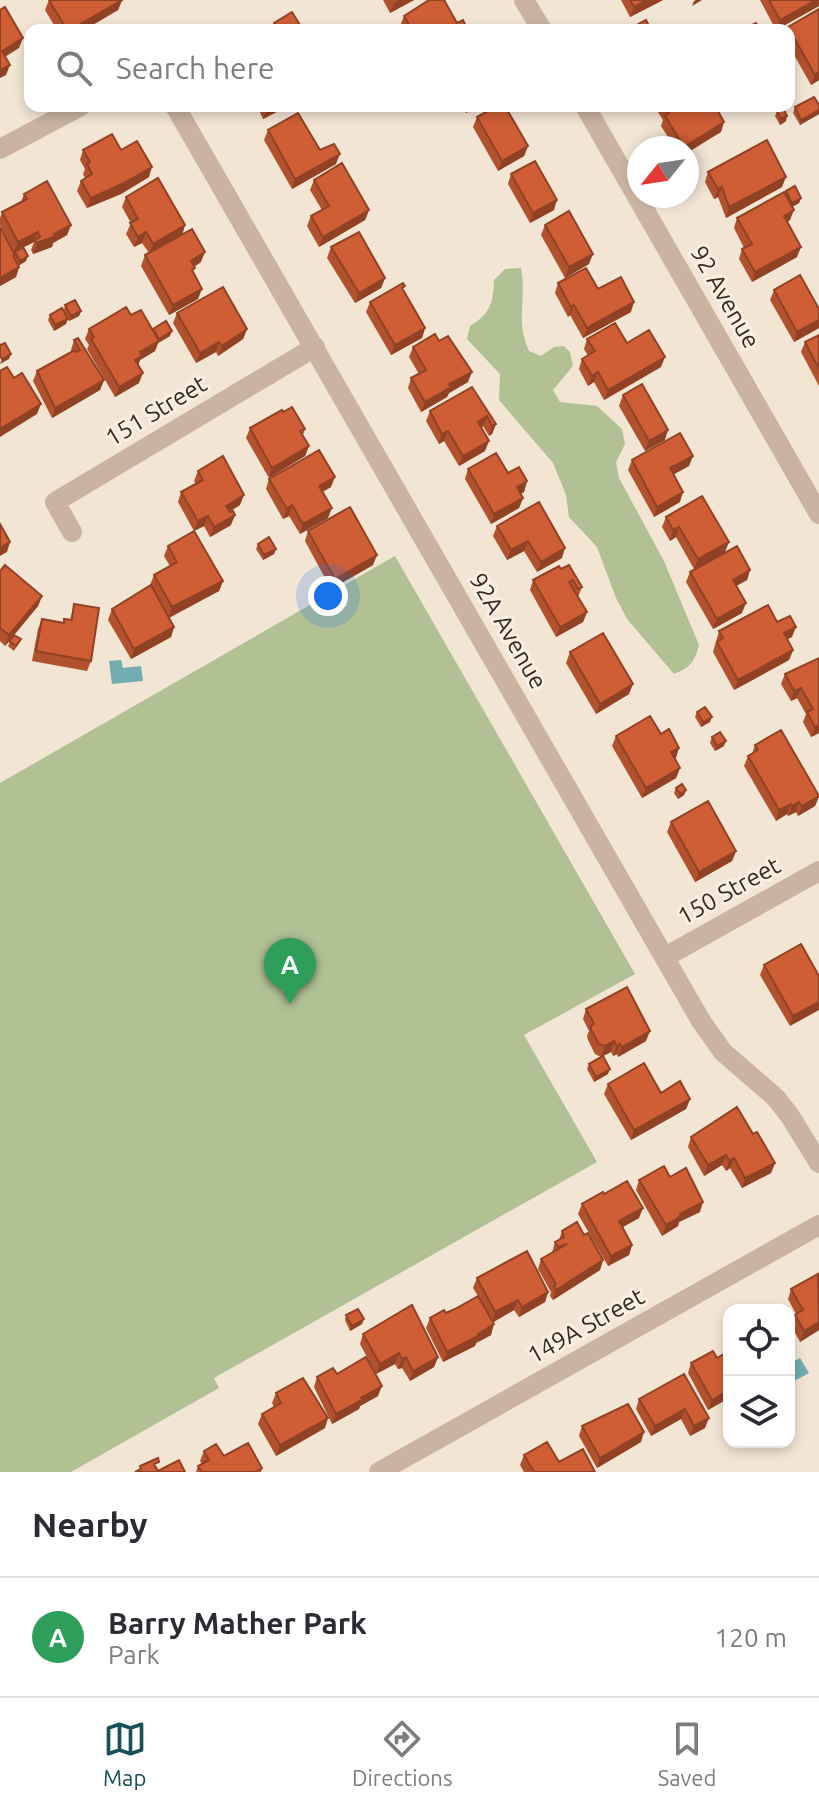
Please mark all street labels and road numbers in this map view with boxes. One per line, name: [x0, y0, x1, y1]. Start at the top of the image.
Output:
street label: 92 Avenue: [685, 241, 765, 353]
street label: 151 Street: [100, 370, 212, 451]
street label: 92A Avenue: [464, 568, 552, 693]
street label: 150 Street: [673, 851, 785, 930]
street label: 149A Street: [523, 1282, 649, 1369]

